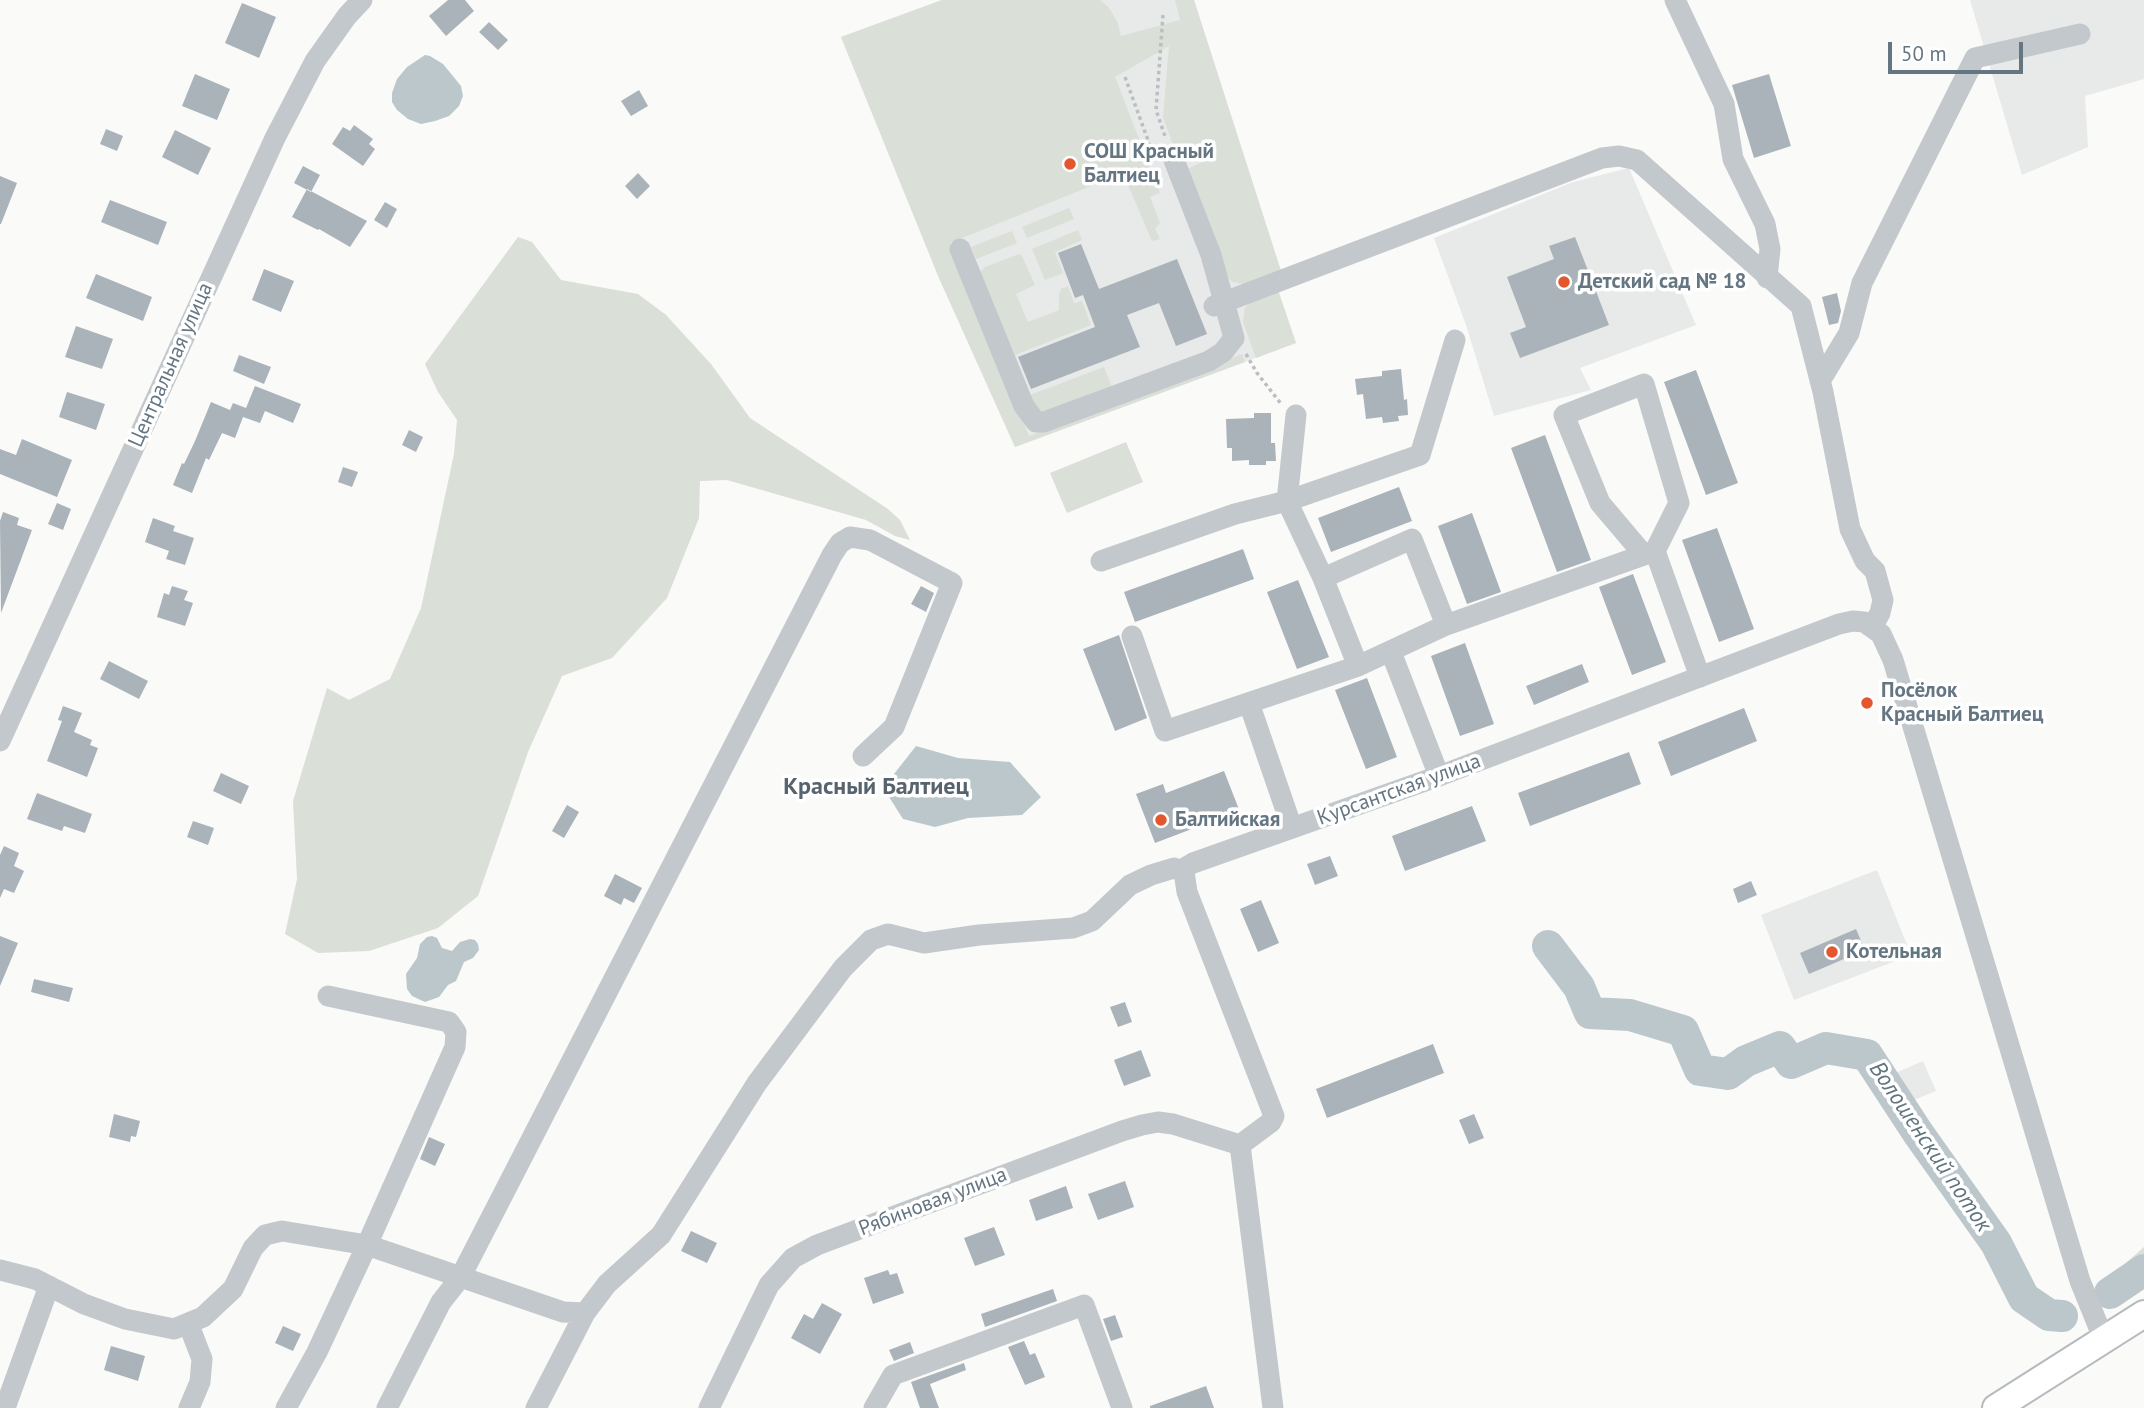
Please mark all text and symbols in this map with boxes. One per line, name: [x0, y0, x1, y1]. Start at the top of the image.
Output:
scale bar: [1892, 28, 2027, 72]
text: 50 m: [1901, 40, 1947, 67]
place label: СОШ Красный Балтиец: [1084, 139, 1214, 189]
marker: СОШ Красный Балтиец: [1062, 156, 1078, 172]
place label: Детский сад № 18: [1578, 269, 1746, 295]
marker: Детский сад № 18: [1556, 274, 1572, 290]
street label: Центральная улица: [123, 279, 219, 451]
place label: Посёлок Красный Балтиец: [1881, 678, 2043, 728]
marker: Посёлок Красный Балтиец: [1859, 695, 1875, 711]
street label: Курсантская улица: [1314, 749, 1484, 831]
district label: Красный Балтиец: [783, 773, 969, 801]
place label: Балтийская: [1175, 807, 1280, 833]
marker: Балтийская: [1153, 812, 1169, 828]
place label: Котельная: [1846, 939, 1942, 965]
marker: Котельная: [1824, 944, 1840, 960]
water label: Волошенский поток: [1863, 1057, 1997, 1237]
street label: Рябиновая улица: [855, 1162, 1011, 1242]

